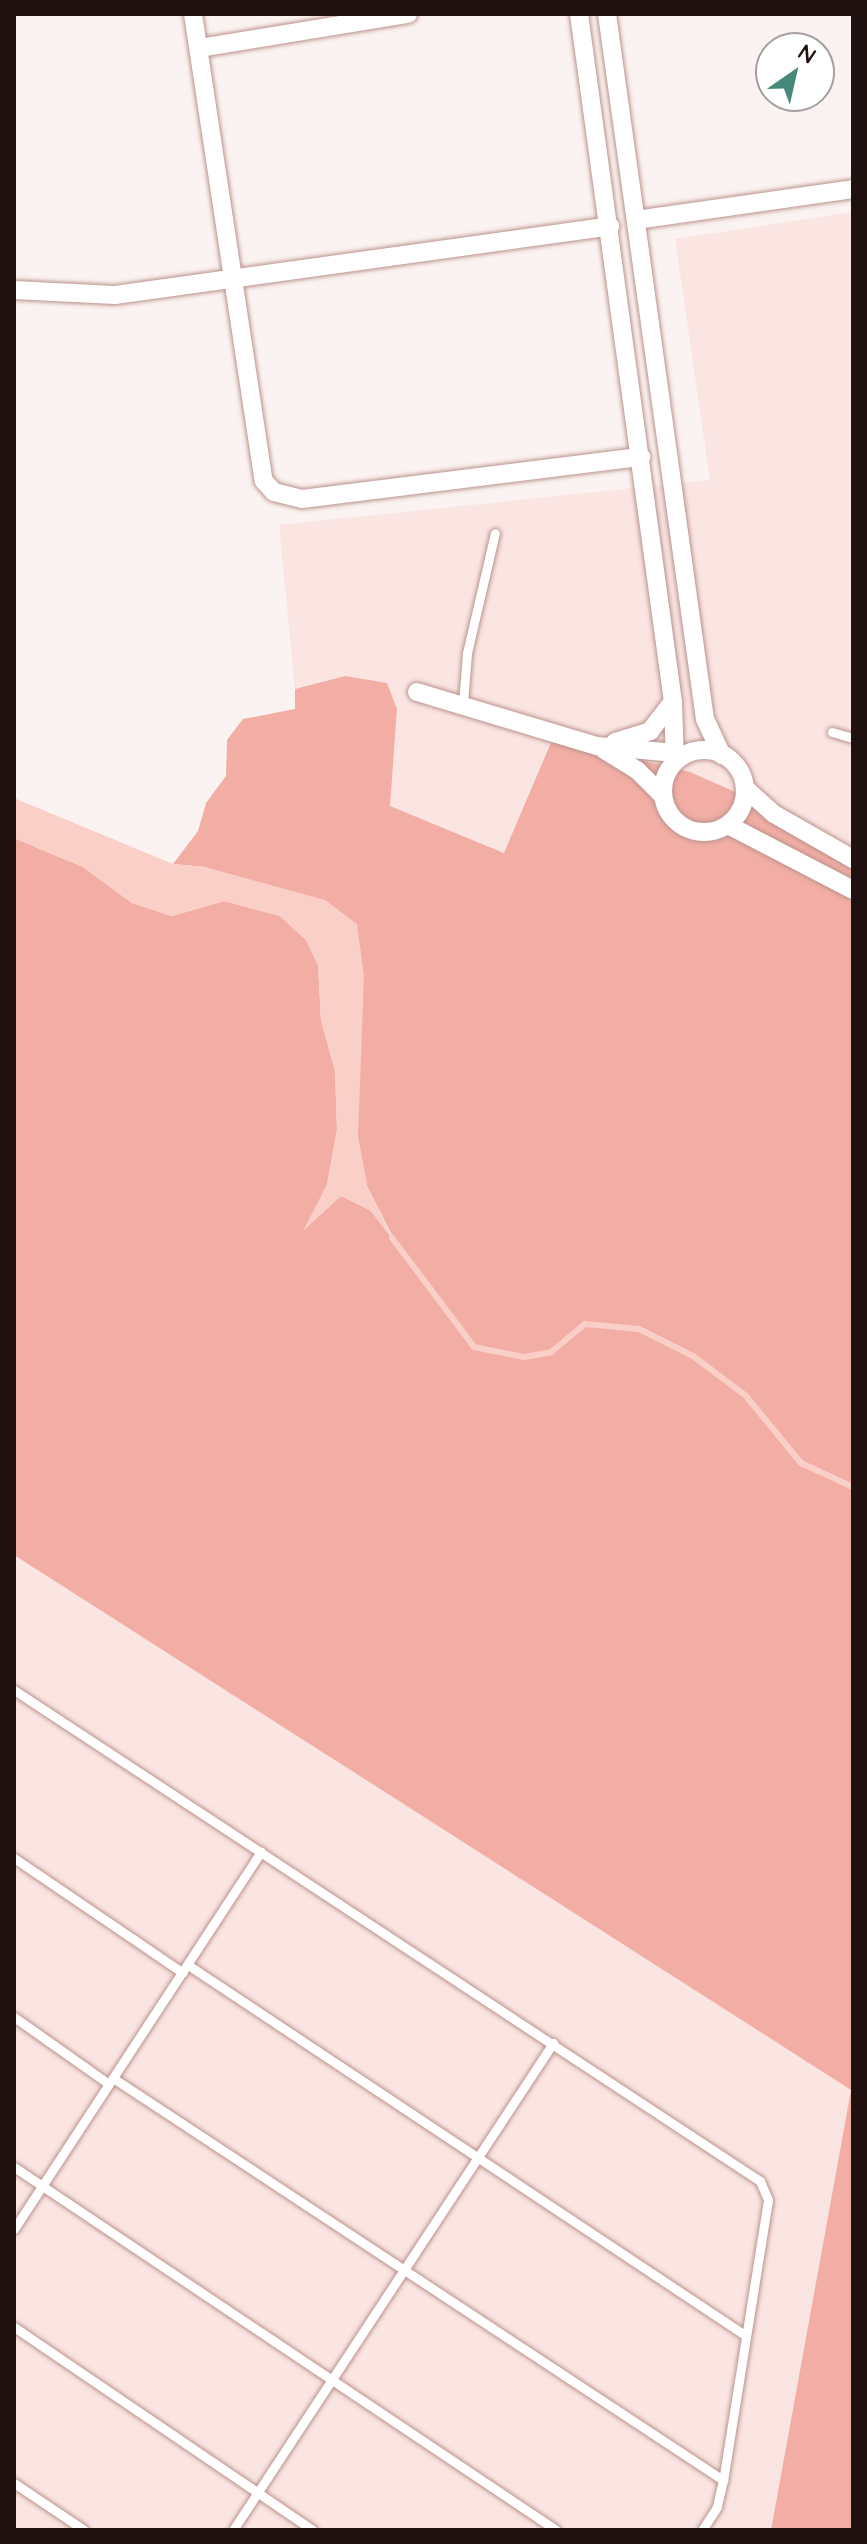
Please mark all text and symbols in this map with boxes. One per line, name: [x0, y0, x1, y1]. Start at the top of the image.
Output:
north arrow: [755, 32, 835, 112]
text: N: [793, 38, 822, 70]

